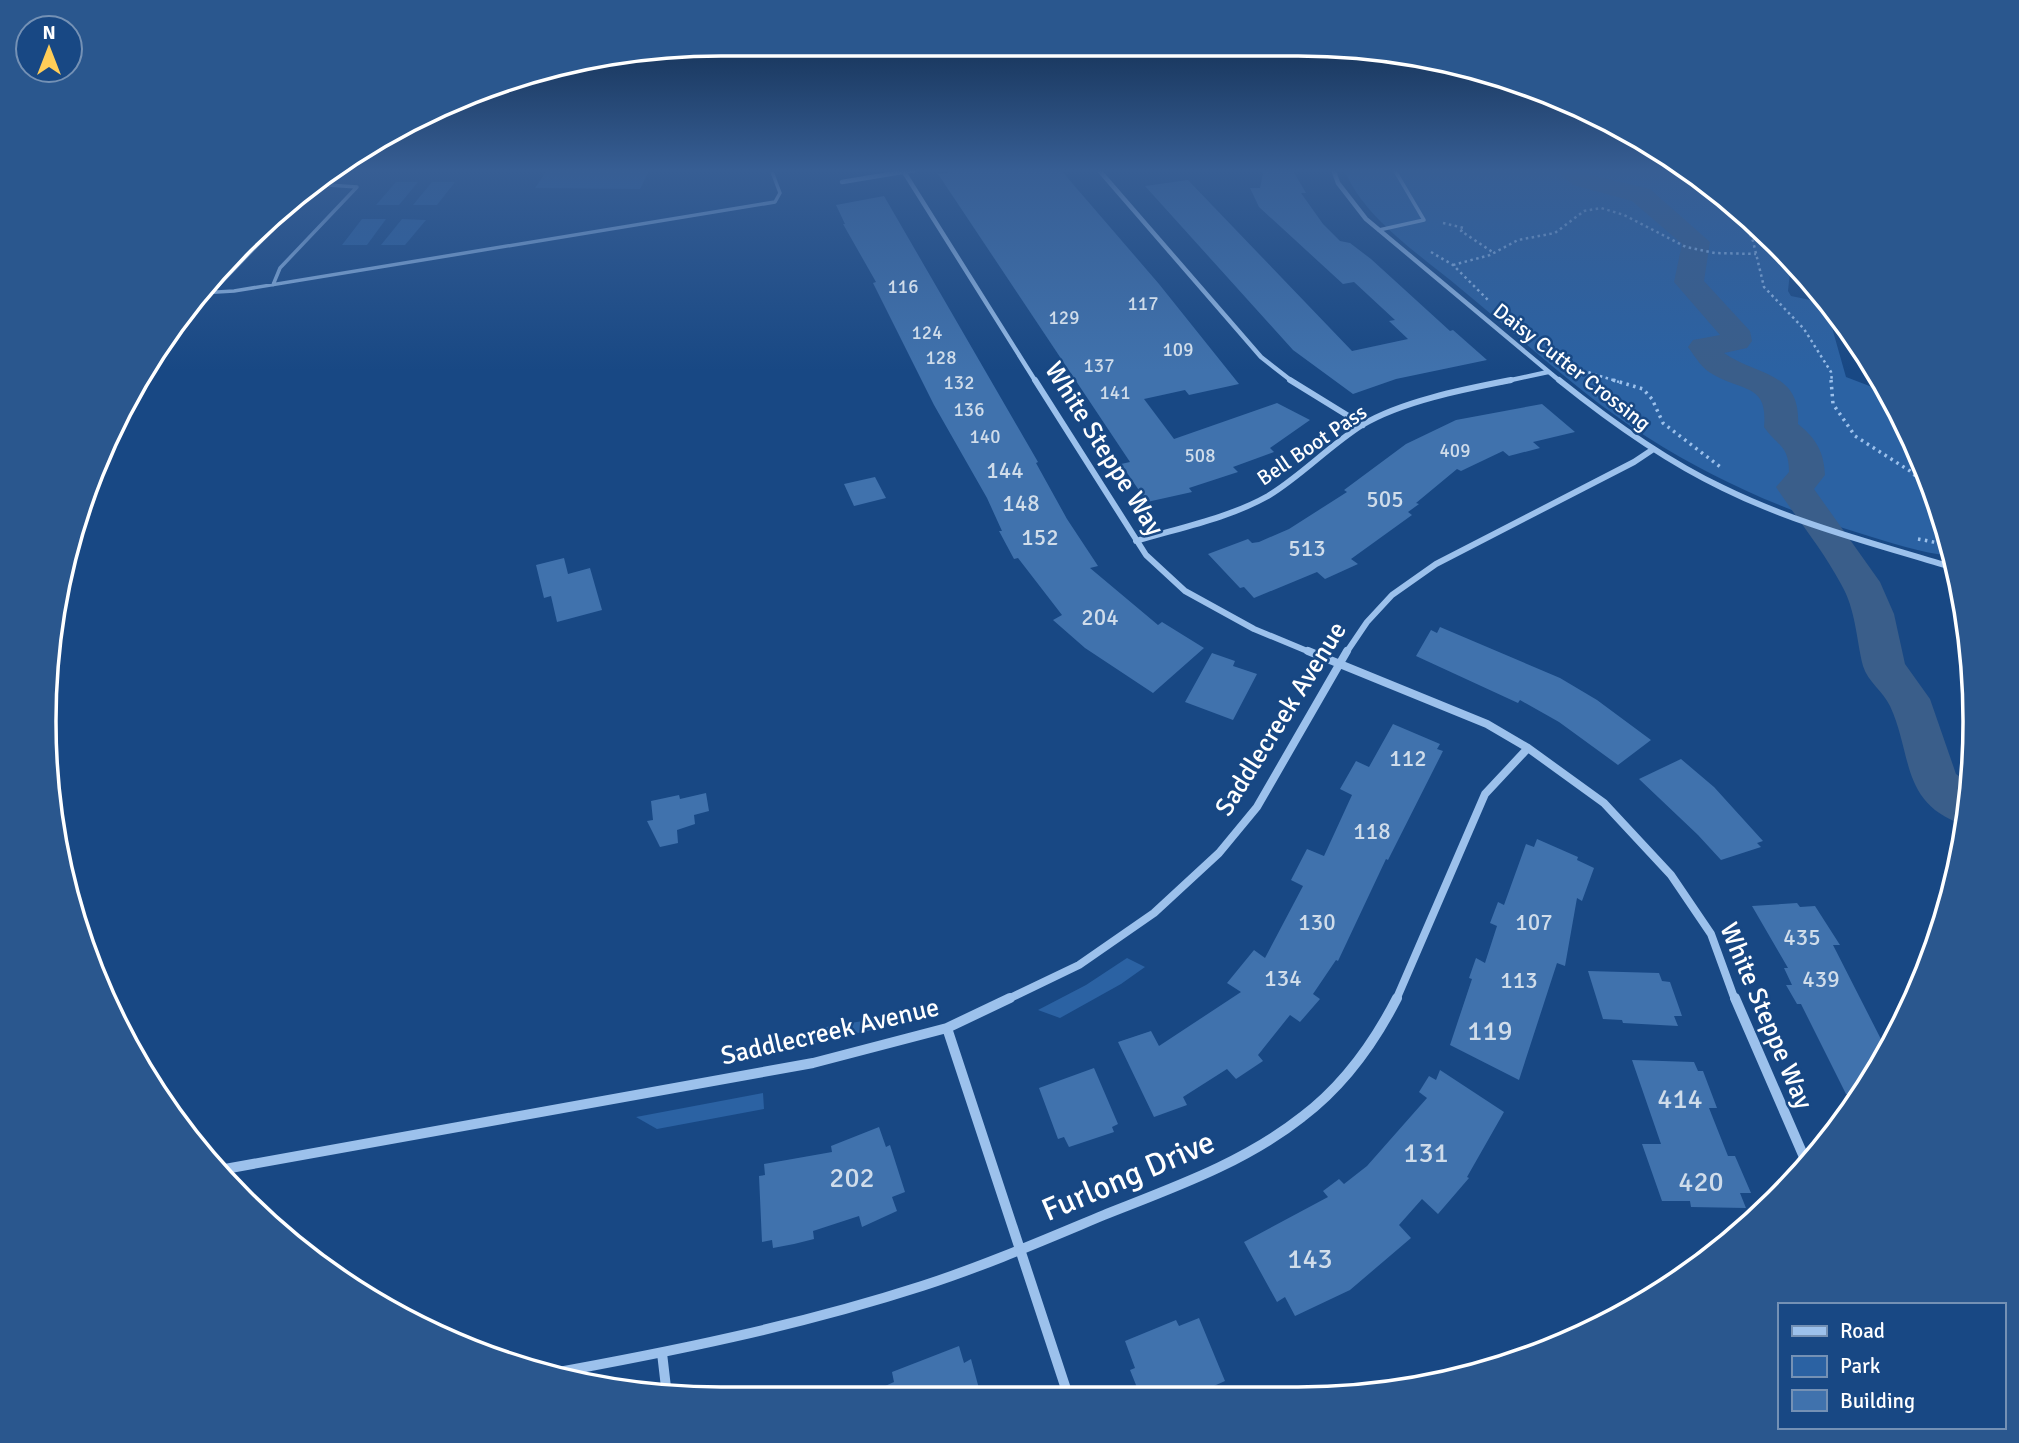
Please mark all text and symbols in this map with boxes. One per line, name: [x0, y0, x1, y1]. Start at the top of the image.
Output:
north arrow: [14, 14, 84, 84]
text: N: [42, 21, 56, 45]
house number: 116: [888, 275, 918, 299]
house number: 117: [1128, 292, 1158, 316]
street label: Daisy Cutter Crossing: [1488, 298, 1656, 436]
house number: 129: [1049, 306, 1079, 330]
house number: 124: [912, 321, 942, 345]
house number: 109: [1163, 338, 1193, 362]
house number: 128: [926, 346, 956, 370]
house number: 137: [1084, 354, 1114, 378]
street label: White Steppe Way: [1038, 356, 1170, 542]
house number: 132: [944, 371, 974, 395]
house number: 141: [1100, 381, 1130, 405]
house number: 136: [954, 398, 984, 422]
street label: Bell Boot Pass: [1252, 399, 1372, 491]
house number: 140: [970, 425, 1000, 449]
house number: 409: [1440, 439, 1470, 463]
house number: 508: [1185, 444, 1215, 468]
house number: 144: [986, 456, 1024, 485]
house number: 505: [1366, 485, 1404, 514]
house number: 148: [1002, 489, 1040, 518]
house number: 152: [1021, 523, 1059, 552]
house number: 513: [1288, 534, 1326, 563]
house number: 204: [1081, 603, 1119, 632]
street label: Saddlecreek Avenue: [1208, 616, 1354, 822]
house number: 112: [1389, 744, 1427, 773]
house number: 118: [1353, 817, 1391, 846]
house number: 130: [1298, 908, 1336, 937]
house number: 107: [1515, 908, 1553, 937]
street label: White Steppe Way: [1712, 918, 1820, 1114]
house number: 435: [1783, 923, 1821, 952]
house number: 134: [1264, 964, 1302, 993]
house number: 439: [1802, 965, 1840, 994]
house number: 113: [1500, 966, 1538, 995]
street label: Saddlecreek Avenue: [718, 991, 942, 1073]
house number: 119: [1467, 1014, 1513, 1048]
house number: 414: [1657, 1082, 1703, 1116]
street label: Furlong Drive: [1036, 1122, 1220, 1230]
house number: 131: [1403, 1136, 1449, 1170]
house number: 202: [829, 1161, 875, 1195]
house number: 420: [1678, 1165, 1724, 1199]
house number: 143: [1287, 1242, 1333, 1276]
legend: [1778, 1303, 2005, 1429]
text: Road: [1840, 1318, 1885, 1344]
text: Park: [1840, 1353, 1881, 1379]
text: Building: [1840, 1388, 1915, 1414]

